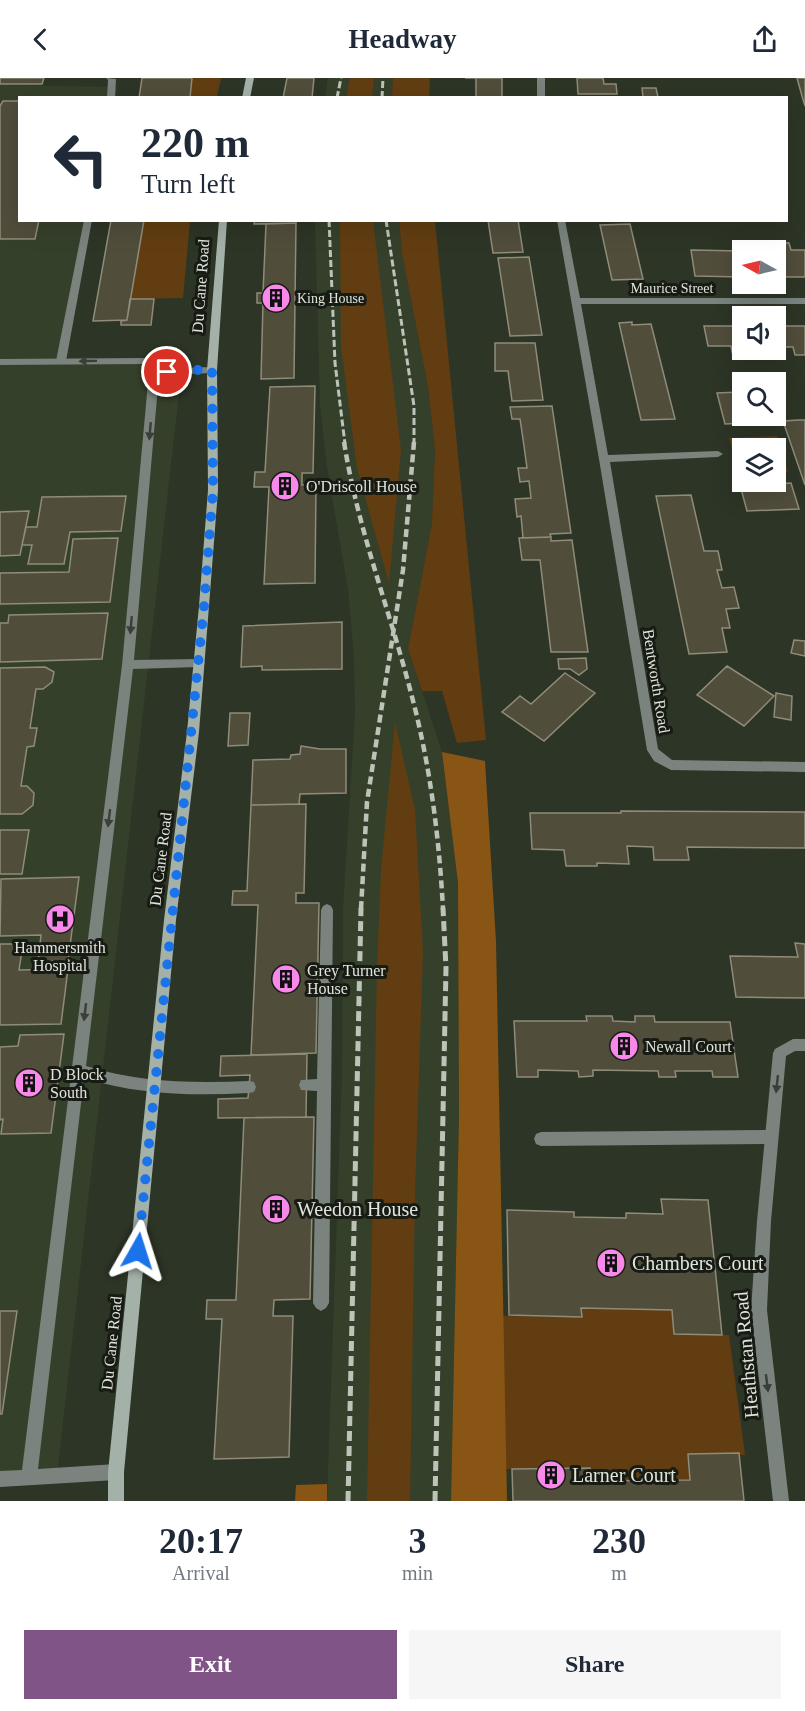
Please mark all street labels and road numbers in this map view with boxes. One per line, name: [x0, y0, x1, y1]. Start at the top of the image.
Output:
street label: Du Cane Road: [189, 238, 212, 334]
street label: Maurice Street: [631, 281, 714, 296]
street label: Bentworth Road: [640, 628, 673, 734]
street label: Du Cane Road: [146, 811, 175, 907]
street label: Heathstan Road: [729, 1291, 763, 1419]
street label: Du Cane Road: [98, 1295, 125, 1391]

